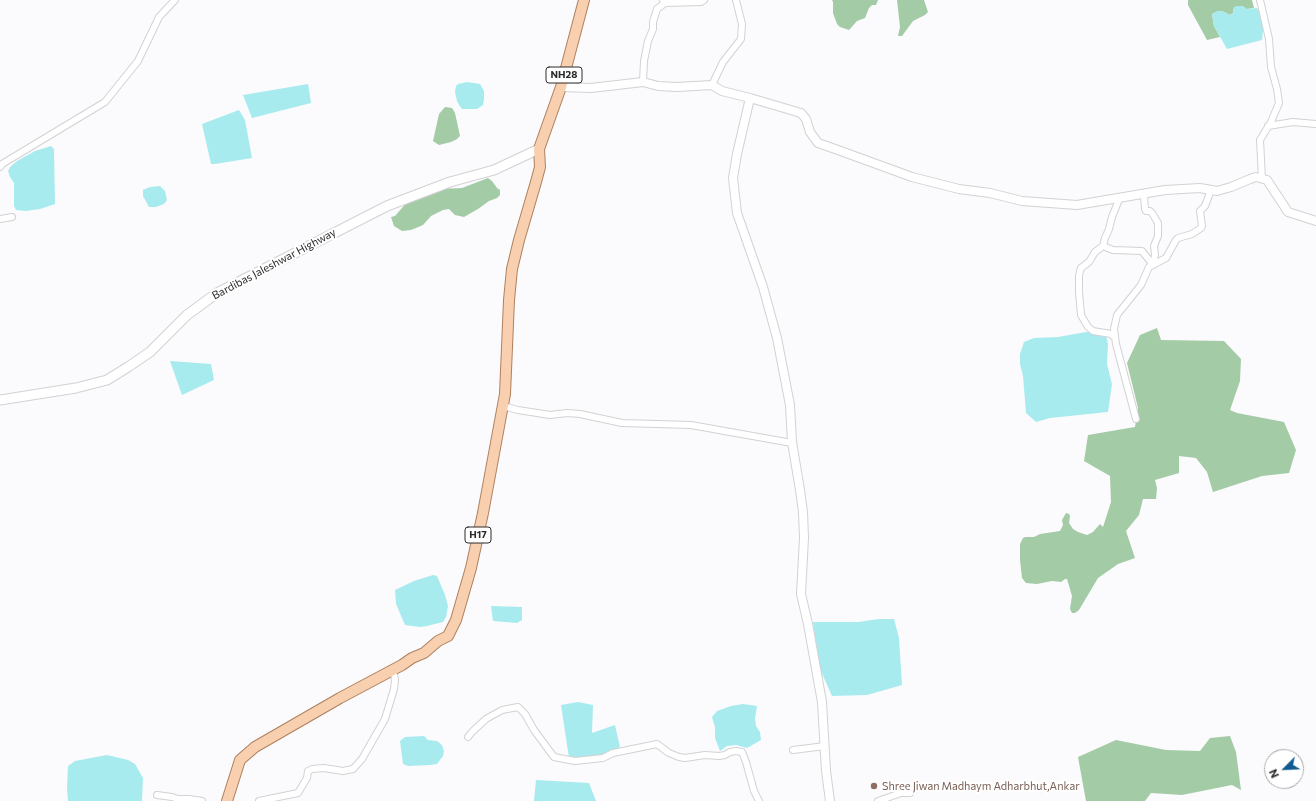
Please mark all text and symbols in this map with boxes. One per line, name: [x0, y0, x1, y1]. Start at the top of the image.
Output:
road number: NH28: [546, 67, 582, 83]
street label: Bardibas Jaleshwar Highway: [210, 226, 338, 302]
road number: H17: [465, 527, 491, 543]
north arrow: [1264, 749, 1304, 789]
text: N: [1266, 767, 1281, 780]
place label: Shree Jiwan Madhaym Adharbhut,Ankar: [882, 779, 1080, 793]
marker: Shree Jiwan Madhaym Adharbhut,Ankar: [869, 781, 879, 791]

